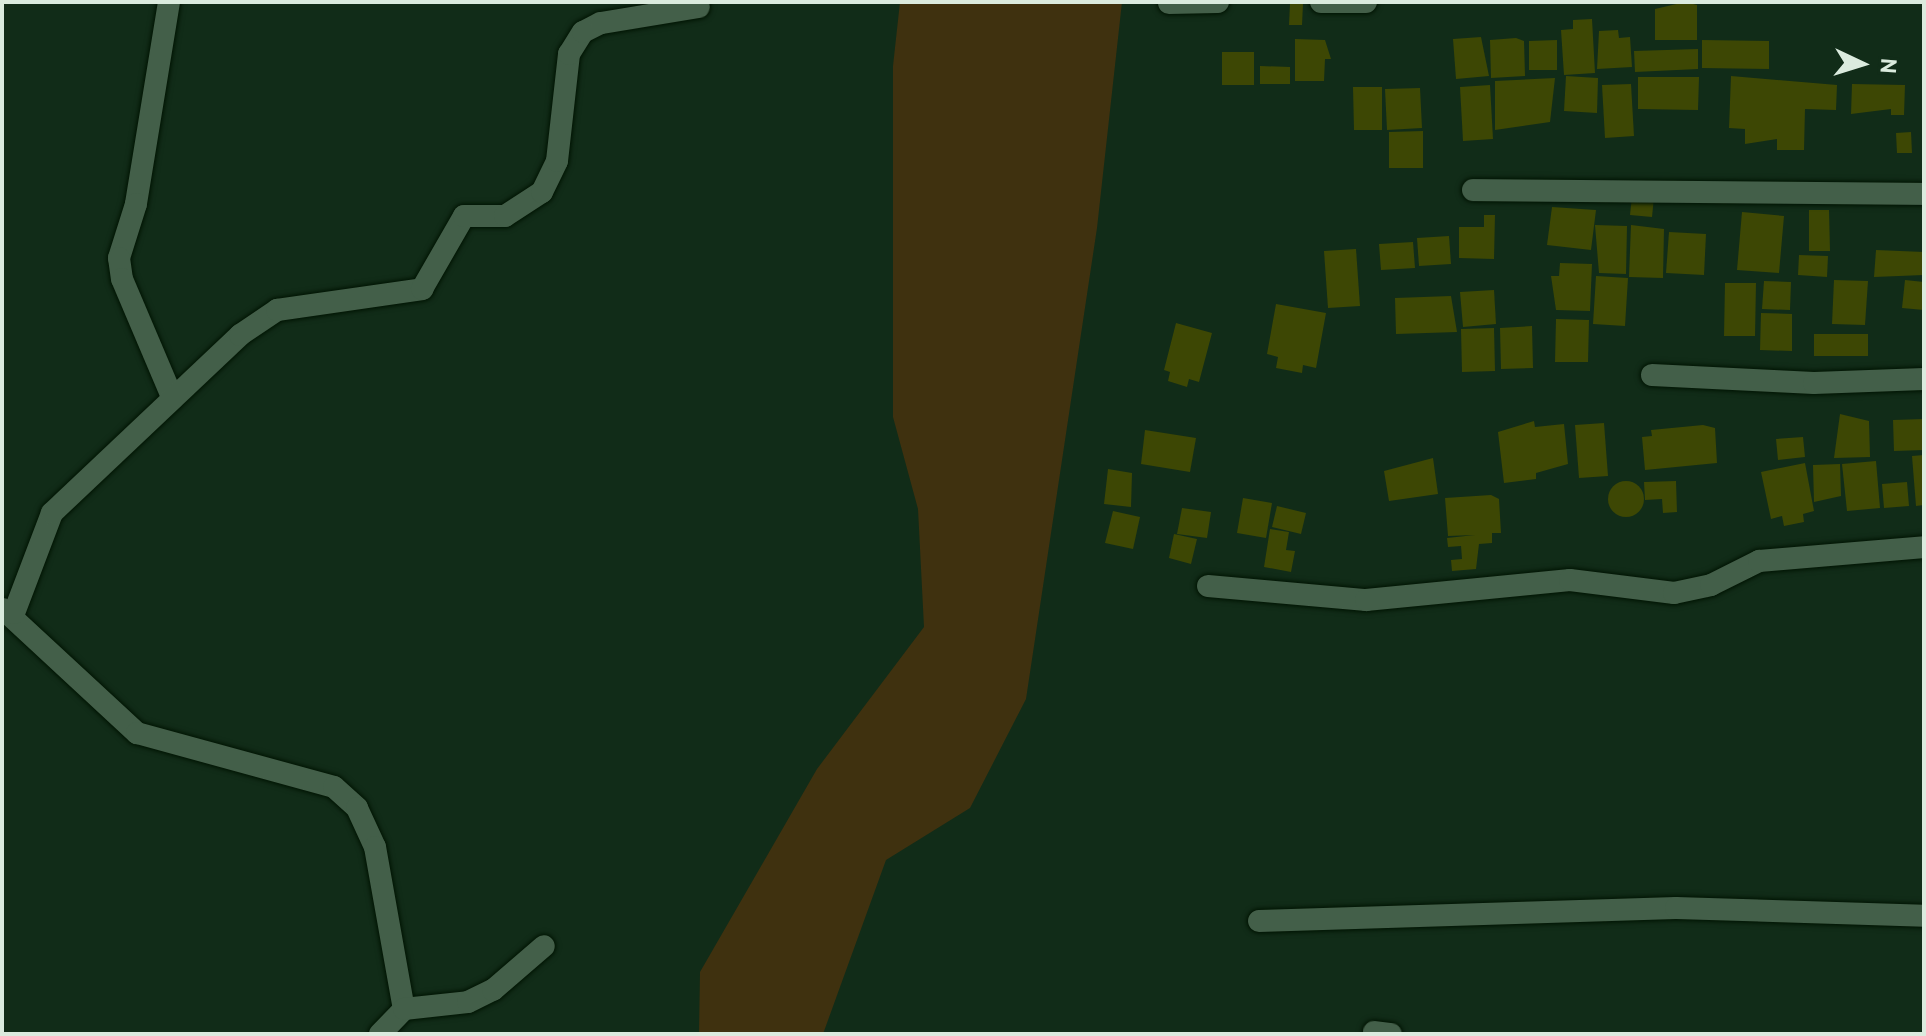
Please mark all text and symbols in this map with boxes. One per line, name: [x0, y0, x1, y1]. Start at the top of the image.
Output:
north arrow: [1822, 24, 1902, 104]
text: N: [1872, 57, 1900, 75]

